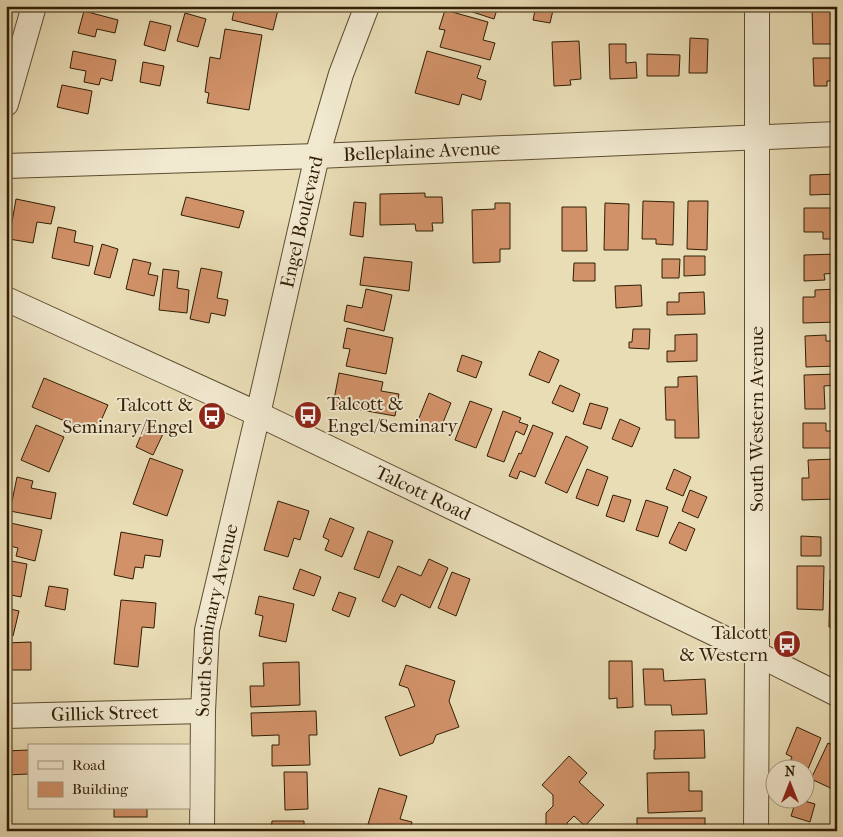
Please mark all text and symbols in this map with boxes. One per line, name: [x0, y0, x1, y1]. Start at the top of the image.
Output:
street label: Belleplaine Avenue: [343, 137, 501, 166]
street label: Engel Boulevard: [276, 153, 328, 290]
street label: South Western Avenue: [746, 326, 768, 512]
place label: Talcott & Engel/Seminary: [327, 393, 459, 437]
place label: Talcott & Seminary/Engel: [62, 394, 193, 438]
bus stop icon: Talcott & Engel/Seminary: [293, 400, 323, 430]
bus stop icon: Talcott & Seminary/Engel: [197, 401, 227, 431]
street label: Talcott Road: [372, 461, 475, 526]
street label: South Seminary Avenue: [192, 522, 243, 717]
place label: Talcott & Western: [679, 622, 768, 666]
bus stop icon: Talcott & Western: [772, 629, 802, 659]
street label: Gillick Street: [51, 701, 159, 726]
legend: [28, 744, 190, 810]
text: Road: [72, 756, 106, 774]
north arrow: [766, 760, 816, 810]
text: N: [785, 763, 796, 780]
text: Building: [72, 780, 129, 798]

